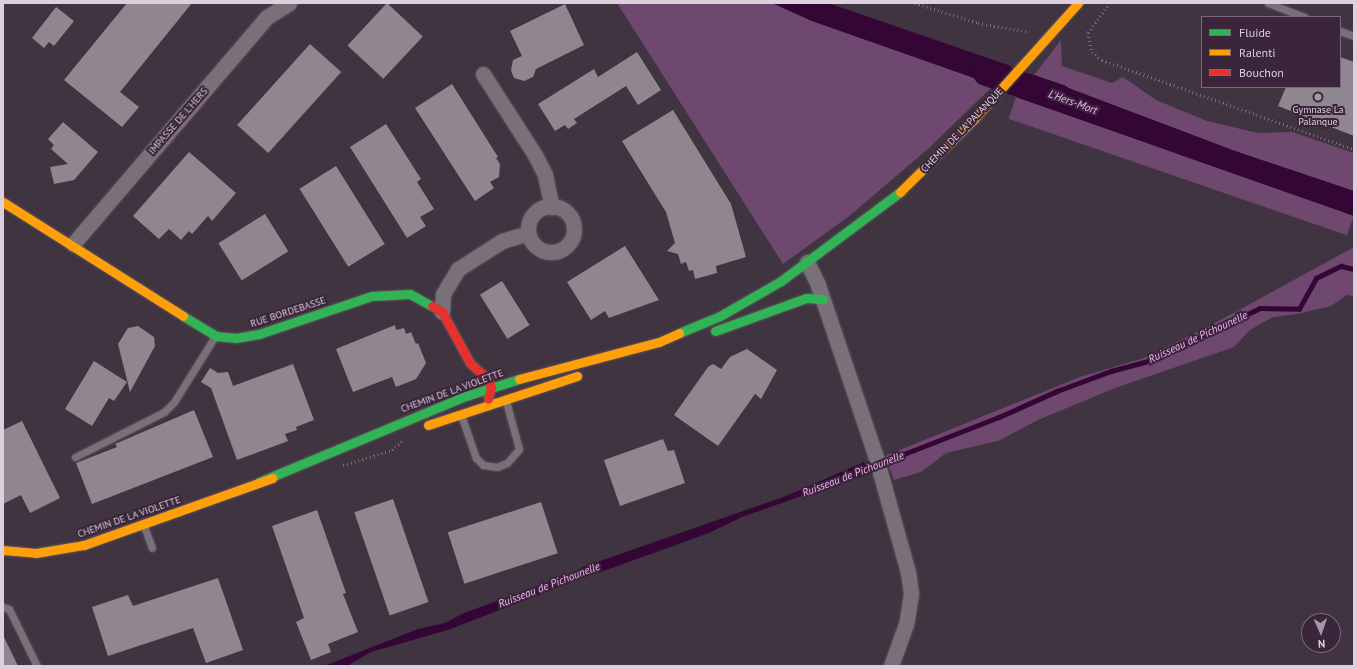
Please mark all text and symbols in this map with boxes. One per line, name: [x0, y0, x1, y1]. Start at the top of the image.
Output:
legend: [1201, 16, 1341, 88]
text: Fluide: [1239, 25, 1271, 40]
text: Ralenti: [1239, 45, 1275, 60]
text: Bouchon: [1239, 65, 1284, 80]
street label: IMPASSE DE L'HERS: [146, 85, 210, 157]
street label: CHEMIN DE LA PALANQUE: [918, 85, 1006, 175]
water label: L'Hers-Mort: [1047, 87, 1099, 117]
marker: Gymnase La Palanque: [1313, 92, 1323, 102]
place label: Gymnase La Palanque: [1292, 103, 1344, 126]
street label: RUE BORDEBASSE: [249, 294, 327, 330]
water label: Ruisseau de Pichounelle: [1146, 308, 1250, 366]
street label: CHEMIN DE LA VIOLETTE: [399, 367, 505, 415]
water label: Ruisseau de Pichounelle: [800, 448, 906, 500]
street label: CHEMIN DE LA VIOLETTE: [76, 494, 182, 540]
water label: Ruisseau de Pichounelle: [496, 559, 602, 611]
north arrow: [1301, 613, 1341, 653]
text: N: [1318, 637, 1326, 651]

